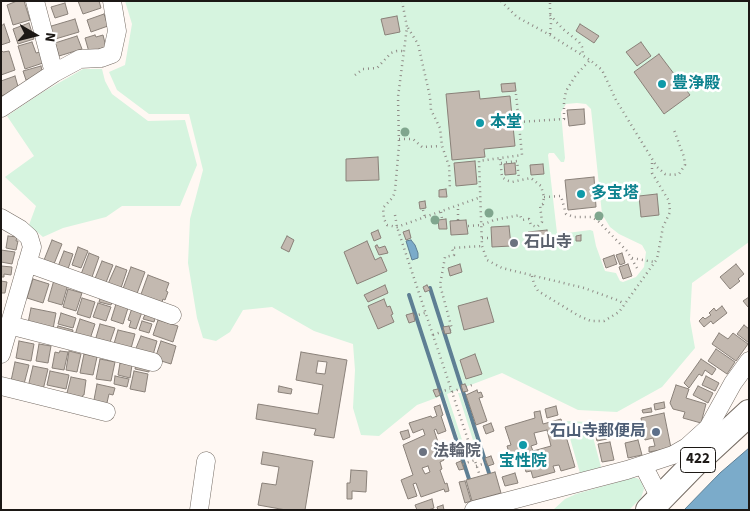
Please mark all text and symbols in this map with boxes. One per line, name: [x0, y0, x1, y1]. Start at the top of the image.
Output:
north arrow: [10, 10, 60, 60]
text: N: [39, 31, 60, 43]
place label: 豊浄殿: [672, 74, 720, 94]
marker: 豊浄殿: [656, 78, 668, 90]
place label: 本堂: [490, 113, 522, 133]
marker: 本堂: [474, 117, 486, 129]
place label: 多宝塔: [591, 184, 639, 204]
marker: 多宝塔: [575, 188, 587, 200]
place label: 石山寺: [524, 233, 572, 253]
marker: 石山寺: [508, 237, 520, 249]
place label: 石山寺郵便局: [550, 422, 646, 442]
marker: 石山寺郵便局: [650, 426, 662, 438]
marker: 宝性院: [517, 439, 529, 451]
place label: 法輪院: [433, 442, 481, 462]
marker: 法輪院: [417, 446, 429, 458]
road number: 422: [680, 448, 716, 472]
place label: 宝性院: [499, 452, 547, 472]

